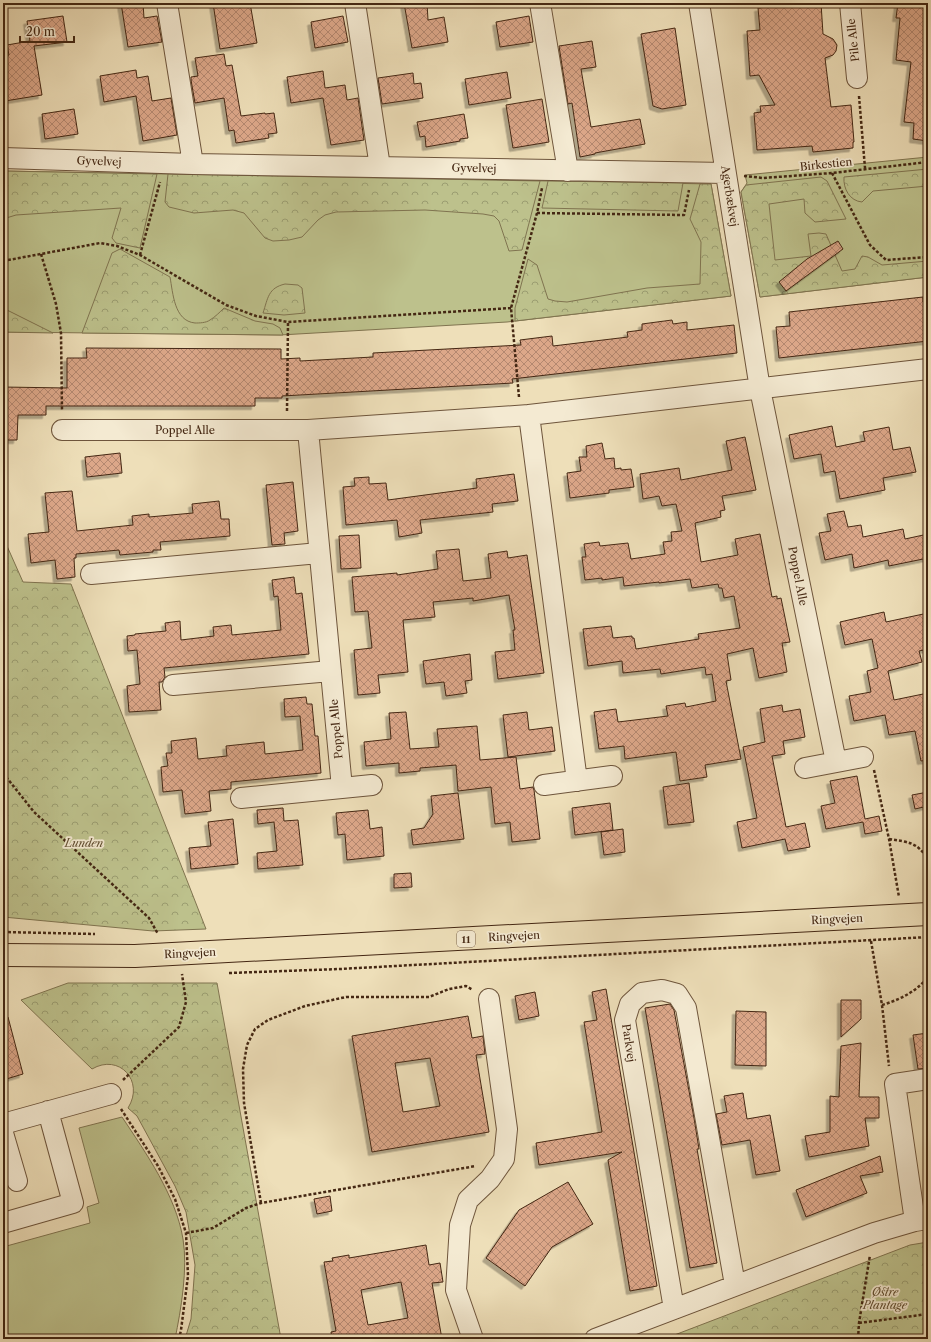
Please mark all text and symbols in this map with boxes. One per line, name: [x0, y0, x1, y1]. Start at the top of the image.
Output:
scale bar: [20, 18, 74, 44]
street label: Pile Alle: [844, 18, 862, 62]
text: 20 m: [26, 24, 55, 39]
street label: Gyvelvej: [76, 153, 122, 169]
street label: Birkestien: [799, 154, 853, 174]
street label: Gyvelvej: [451, 161, 497, 175]
street label: Agerbækvej: [718, 164, 742, 227]
street label: Poppel Alle: [155, 423, 215, 437]
street label: Poppel Alle: [785, 545, 811, 607]
street label: Poppel Alle: [326, 698, 346, 760]
park label: Lunden: [64, 836, 104, 850]
street label: Ringvejen: [811, 911, 863, 927]
street label: Ringvejen: [488, 928, 540, 944]
road number: 11: [457, 931, 475, 947]
street label: Ringvejen: [164, 945, 216, 961]
street label: Parkvej: [619, 1023, 639, 1063]
park label: Østre Plantage: [862, 1285, 908, 1312]

